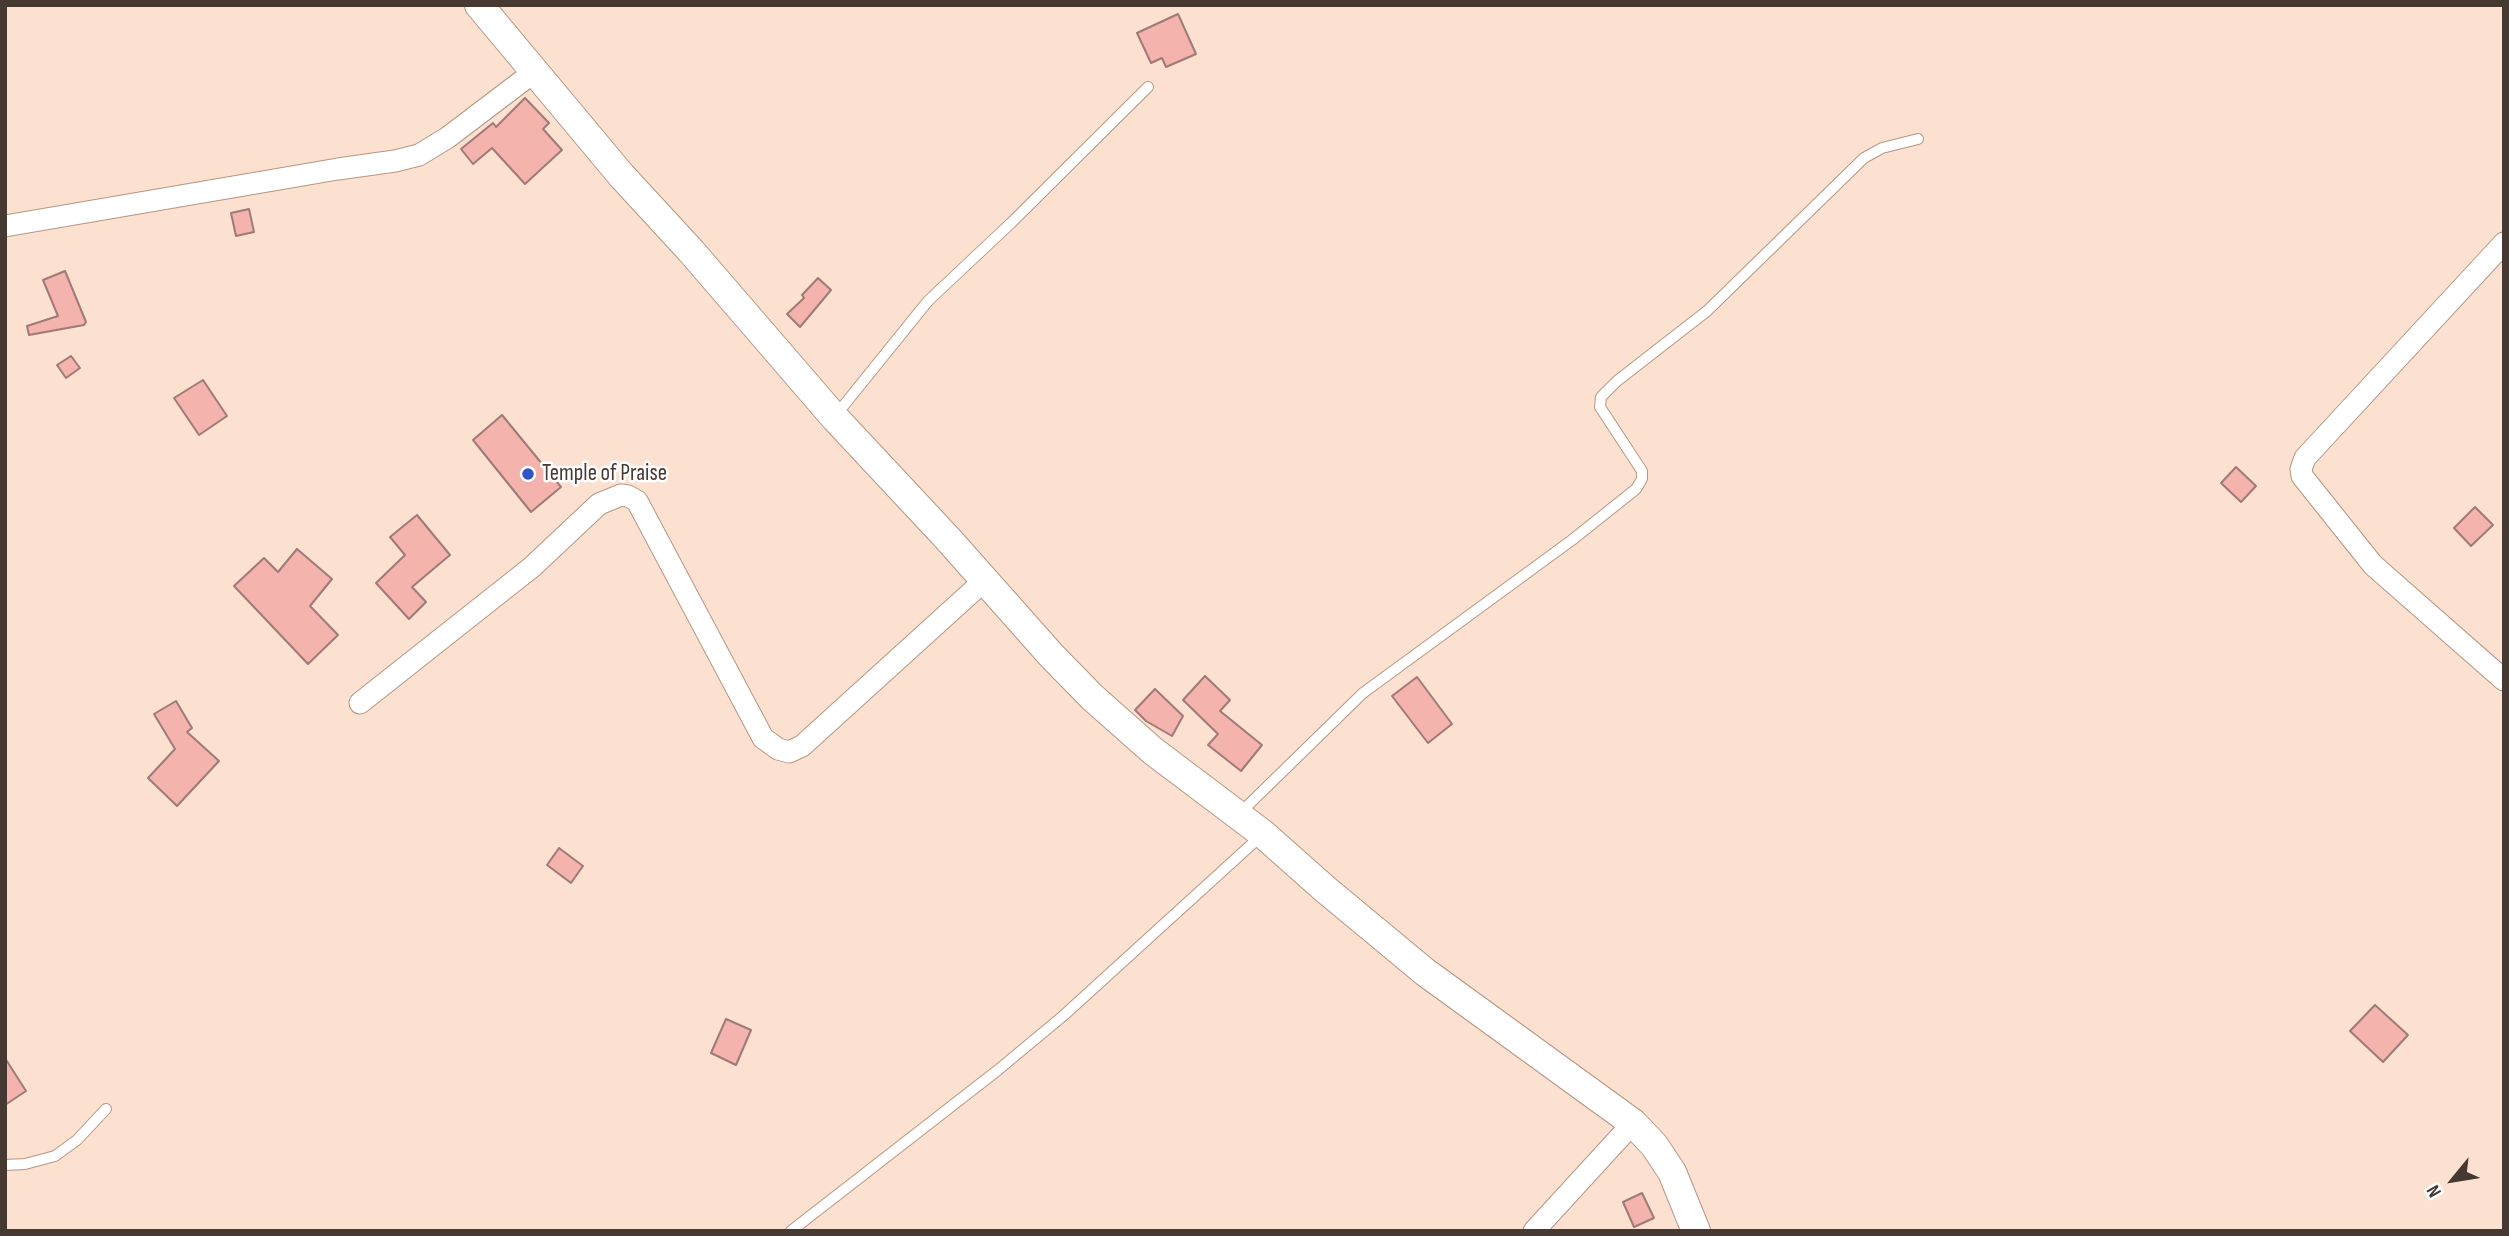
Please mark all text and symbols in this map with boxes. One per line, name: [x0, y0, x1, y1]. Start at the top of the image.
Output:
place label: Temple of Praise: [542, 460, 667, 488]
marker: Temple of Praise: [520, 466, 536, 482]
north arrow: [2418, 1145, 2488, 1215]
text: N: [2422, 1181, 2447, 1201]

